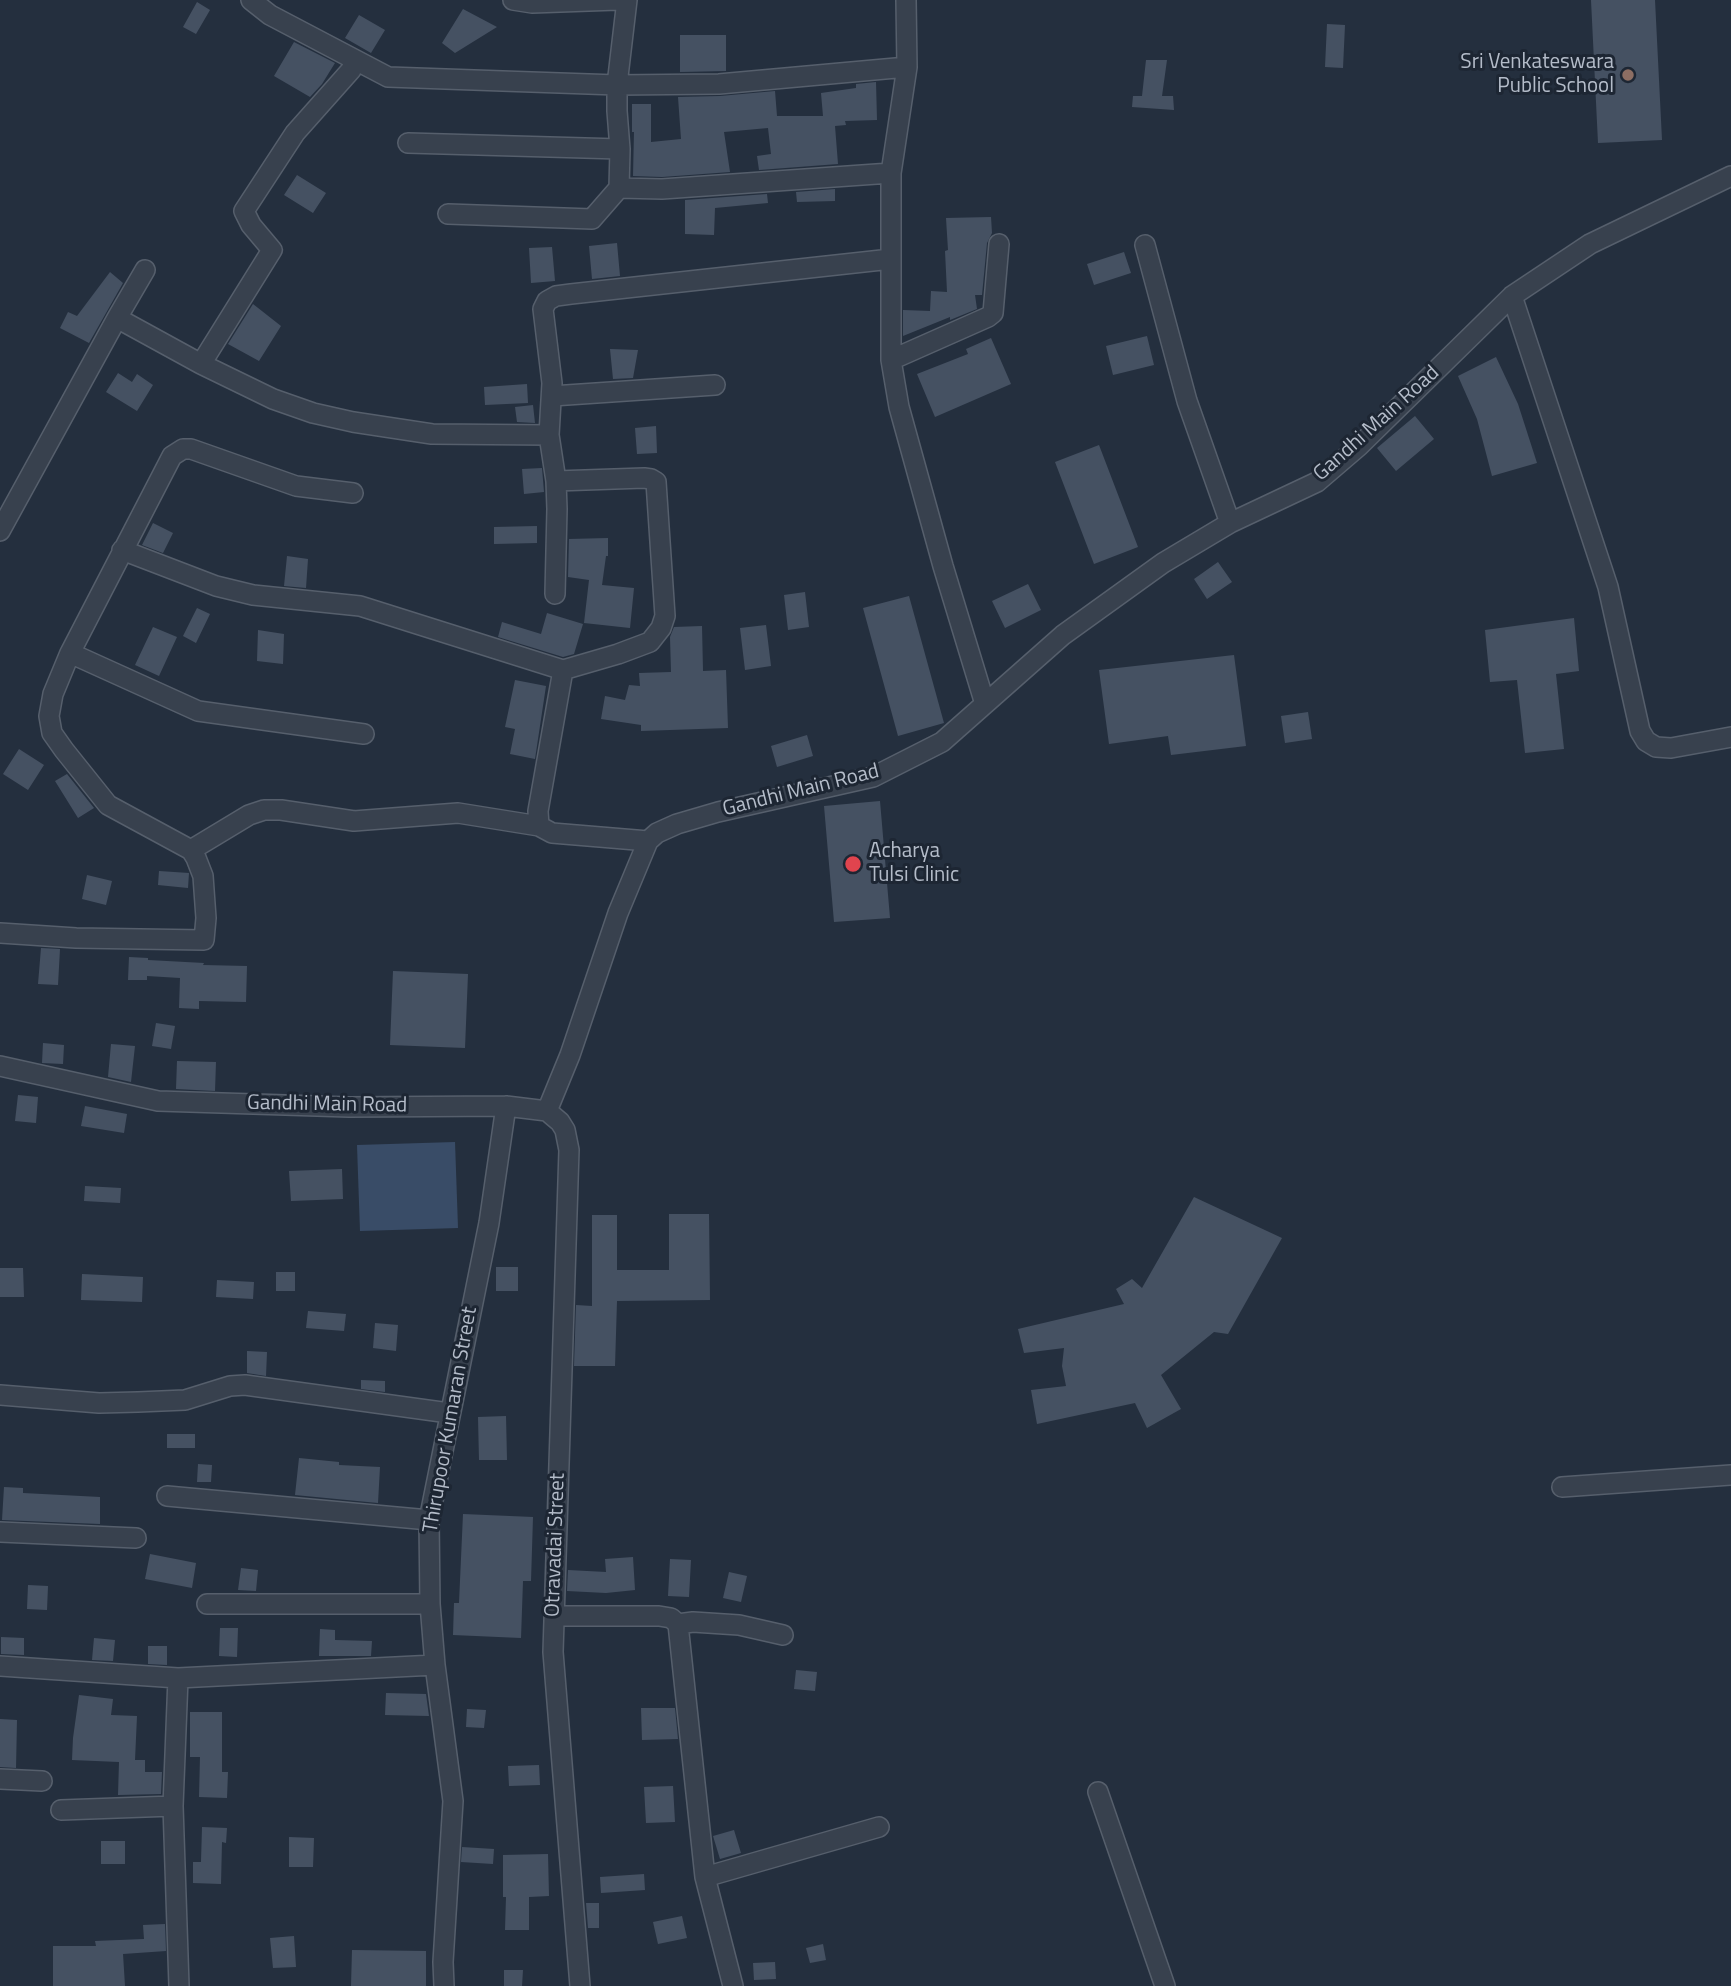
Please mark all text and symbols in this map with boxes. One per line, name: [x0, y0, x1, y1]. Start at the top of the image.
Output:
place label: Sri Venkateswara Public School: [1460, 50, 1614, 100]
marker: Sri Venkateswara Public School: [1620, 67, 1636, 83]
street label: Gandhi Main Road: [1309, 361, 1445, 487]
street label: Gandhi Main Road: [720, 759, 882, 823]
place label: Acharya Tulsi Clinic: [869, 839, 959, 889]
marker: Acharya Tulsi Clinic: [843, 854, 863, 874]
street label: Gandhi Main Road: [247, 1091, 407, 1119]
street label: Thirupoor Kumaran Street: [419, 1305, 483, 1535]
street label: Otravadai Street: [541, 1472, 571, 1618]

